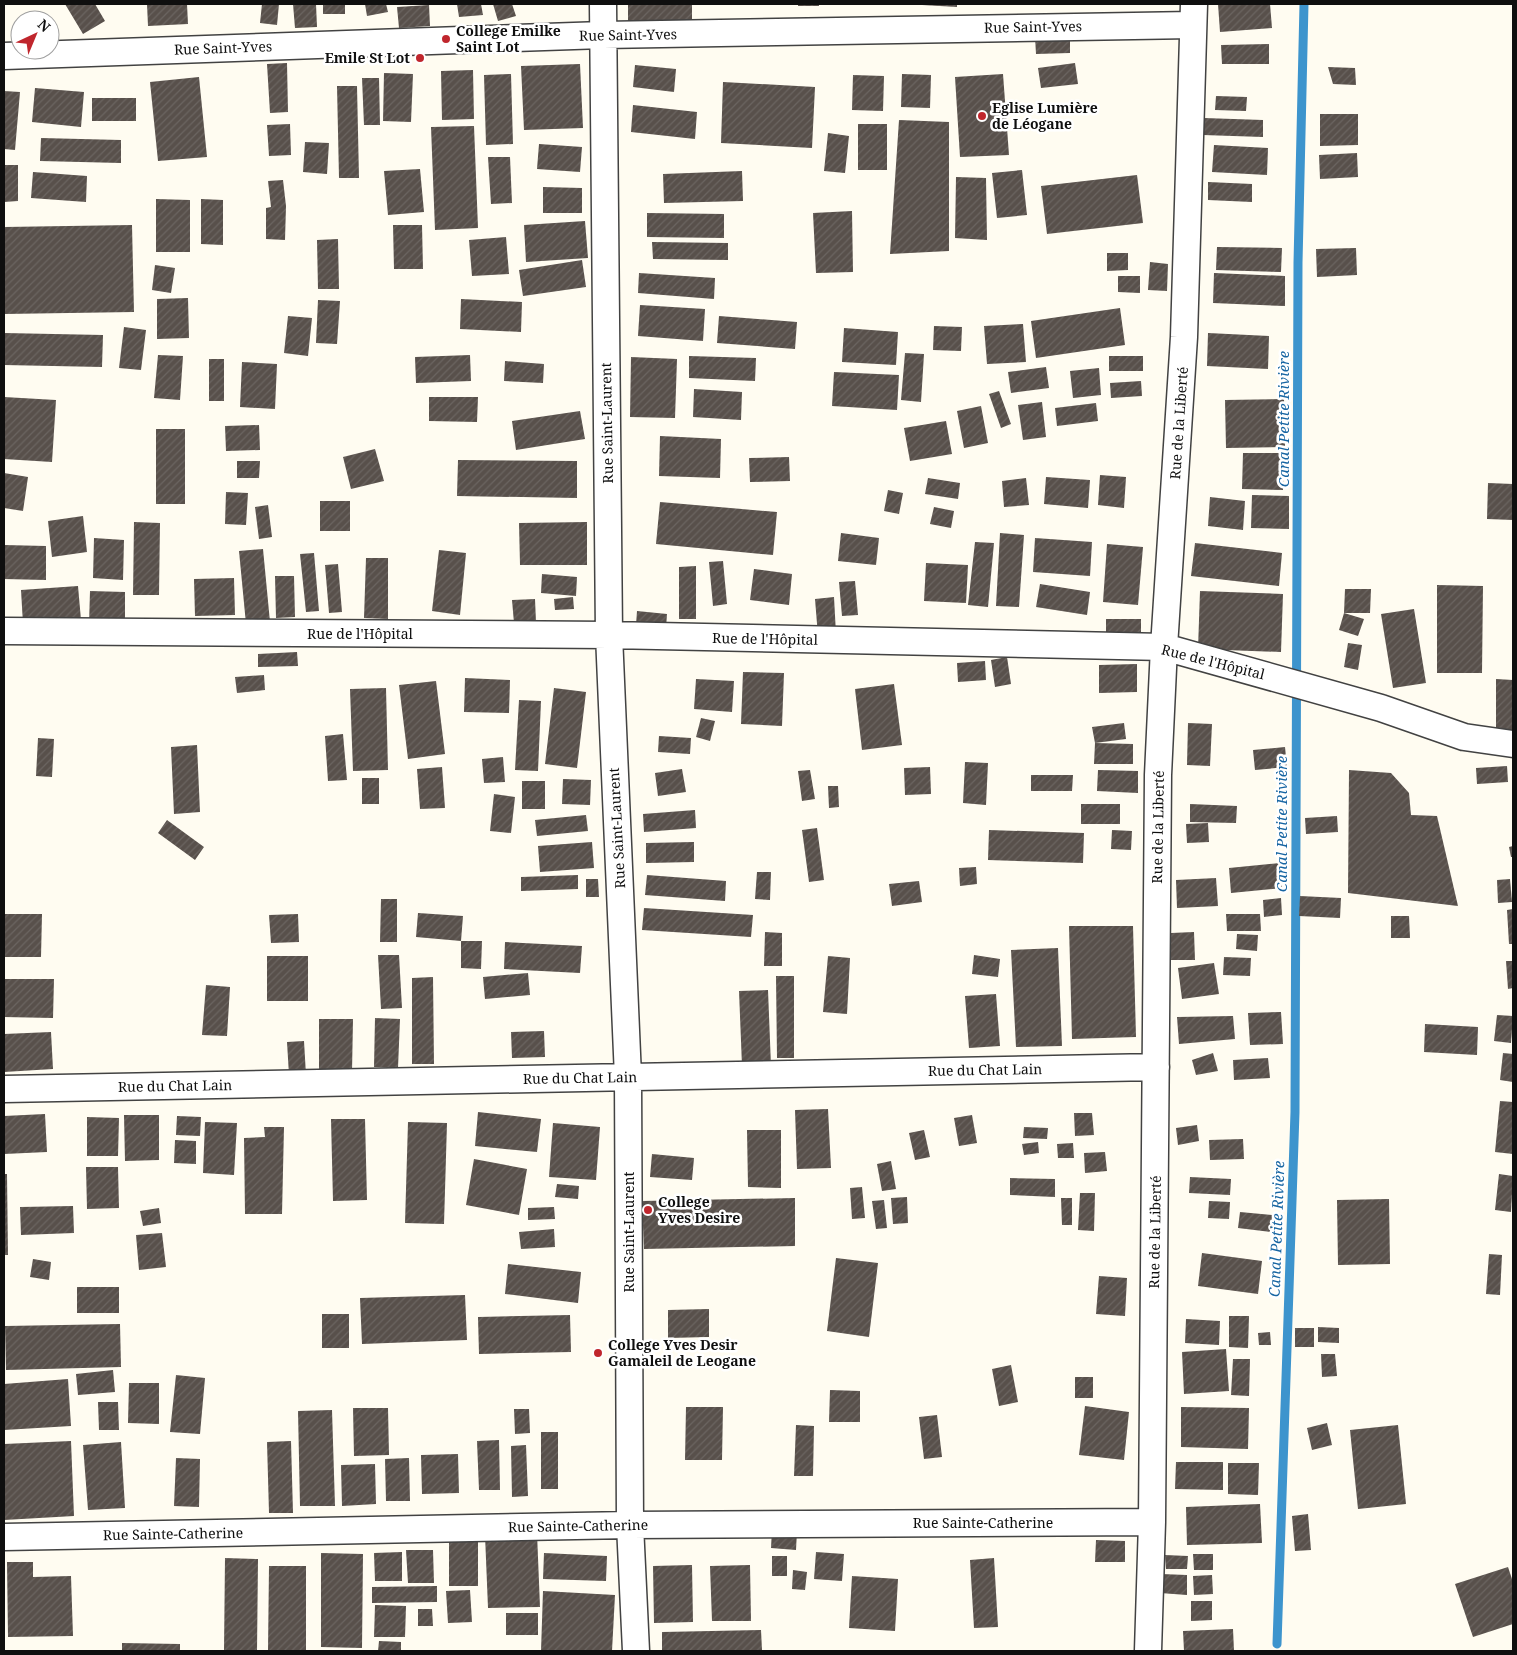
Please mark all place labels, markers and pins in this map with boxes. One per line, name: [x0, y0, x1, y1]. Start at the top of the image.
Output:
place label: College Emilke Saint Lot: [456, 21, 561, 56]
marker: College Emilke Saint Lot: [440, 33, 452, 45]
place label: Emile St Lot: [325, 48, 410, 67]
marker: Emile St Lot: [414, 52, 426, 64]
place label: Eglise Lumière de Léogane: [992, 98, 1098, 133]
marker: Eglise Lumière de Léogane: [976, 110, 988, 122]
place label: College Yves Desire: [658, 1192, 740, 1227]
marker: College Yves Desire: [642, 1204, 654, 1216]
place label: College Yves Desir Gamaleil de Leogane: [608, 1335, 756, 1370]
marker: College Yves Desir Gamaleil de Leogane: [592, 1347, 604, 1359]

